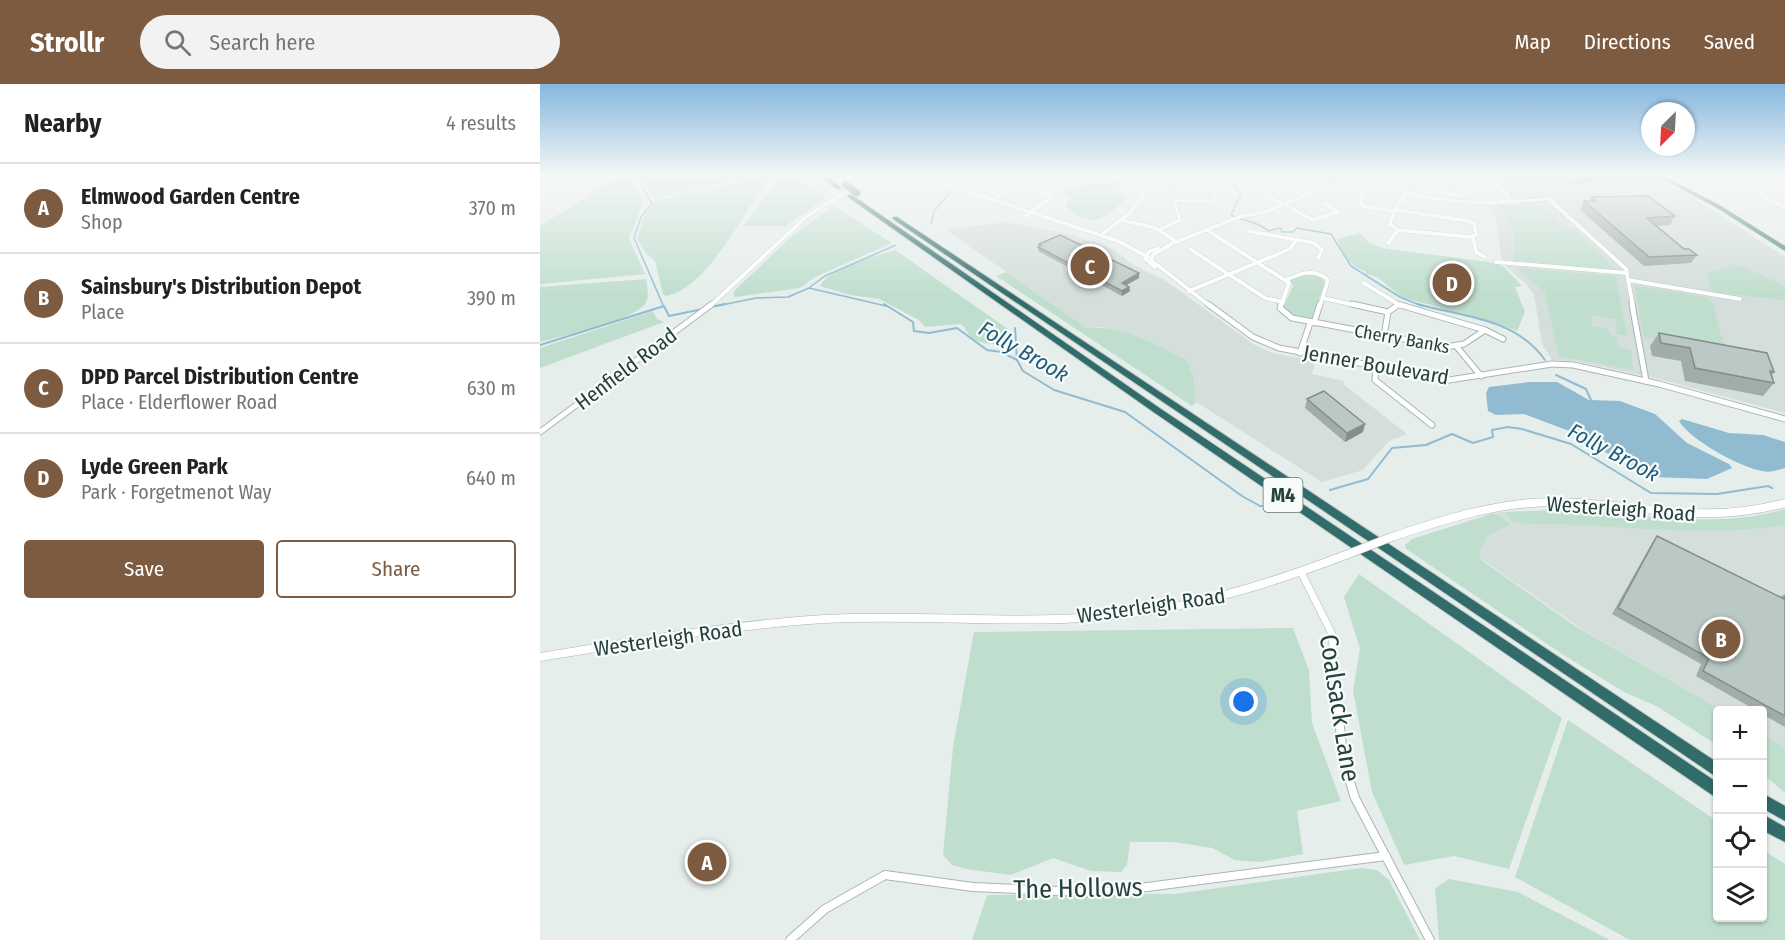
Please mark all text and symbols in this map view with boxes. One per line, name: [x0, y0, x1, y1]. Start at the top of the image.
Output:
search box: [140, 15, 560, 69]
text: Strollr: [30, 26, 104, 59]
icon: search: [161, 26, 194, 59]
text: Search here: [209, 29, 315, 56]
text: Map: [1514, 29, 1551, 55]
text: Directions: [1584, 29, 1671, 55]
text: Saved: [1704, 29, 1755, 55]
north arrow: [1641, 102, 1695, 156]
text: Nearby: [24, 108, 101, 139]
text: 4 results: [446, 111, 516, 135]
text: Elmwood Garden Centre: [81, 183, 300, 210]
text: A: [38, 196, 49, 220]
text: 370 m: [469, 196, 516, 220]
text: Shop: [81, 210, 123, 234]
pin: C: [1070, 244, 1110, 288]
pin: D: [1432, 260, 1472, 306]
text: Sainsbury's Distribution Depot: [81, 273, 361, 300]
text: B: [38, 286, 49, 310]
text: 390 m: [467, 286, 516, 310]
text: Place: [81, 300, 124, 324]
water label: Folly Brook: [974, 315, 1074, 388]
street label: Cherry Banks: [1353, 320, 1452, 358]
street label: Henfield Road: [570, 322, 682, 416]
street label: Jenner Boulevard: [1301, 339, 1451, 391]
text: DPD Parcel Distribution Centre: [81, 363, 359, 390]
text: C: [38, 376, 49, 400]
text: 630 m: [467, 376, 516, 400]
text: Place · Elderflower Road: [81, 390, 277, 414]
water label: Folly Brook: [1564, 417, 1664, 488]
text: Lyde Green Park: [81, 453, 228, 480]
text: D: [38, 466, 49, 490]
text: 640 m: [466, 466, 516, 490]
road number: M4: [1264, 478, 1302, 512]
text: Park · Forgetmenot Way: [81, 480, 271, 504]
street label: Westerleigh Road: [1545, 491, 1697, 527]
button: Save: [24, 540, 264, 598]
button: Share: [276, 540, 516, 598]
street label: Westerleigh Road: [1075, 583, 1227, 629]
street label: Westerleigh Road: [592, 616, 744, 662]
pin: B: [1702, 616, 1740, 662]
street label: Coalsack Lane: [1313, 632, 1366, 784]
your location: [1229, 687, 1258, 716]
map controls: [1713, 706, 1767, 922]
button: +: [1713, 706, 1767, 760]
button: −: [1713, 760, 1767, 814]
button: locate: [1713, 814, 1767, 868]
pin: A: [688, 840, 726, 884]
button: layers: [1713, 868, 1767, 922]
street label: The Hollows: [1013, 872, 1143, 905]

